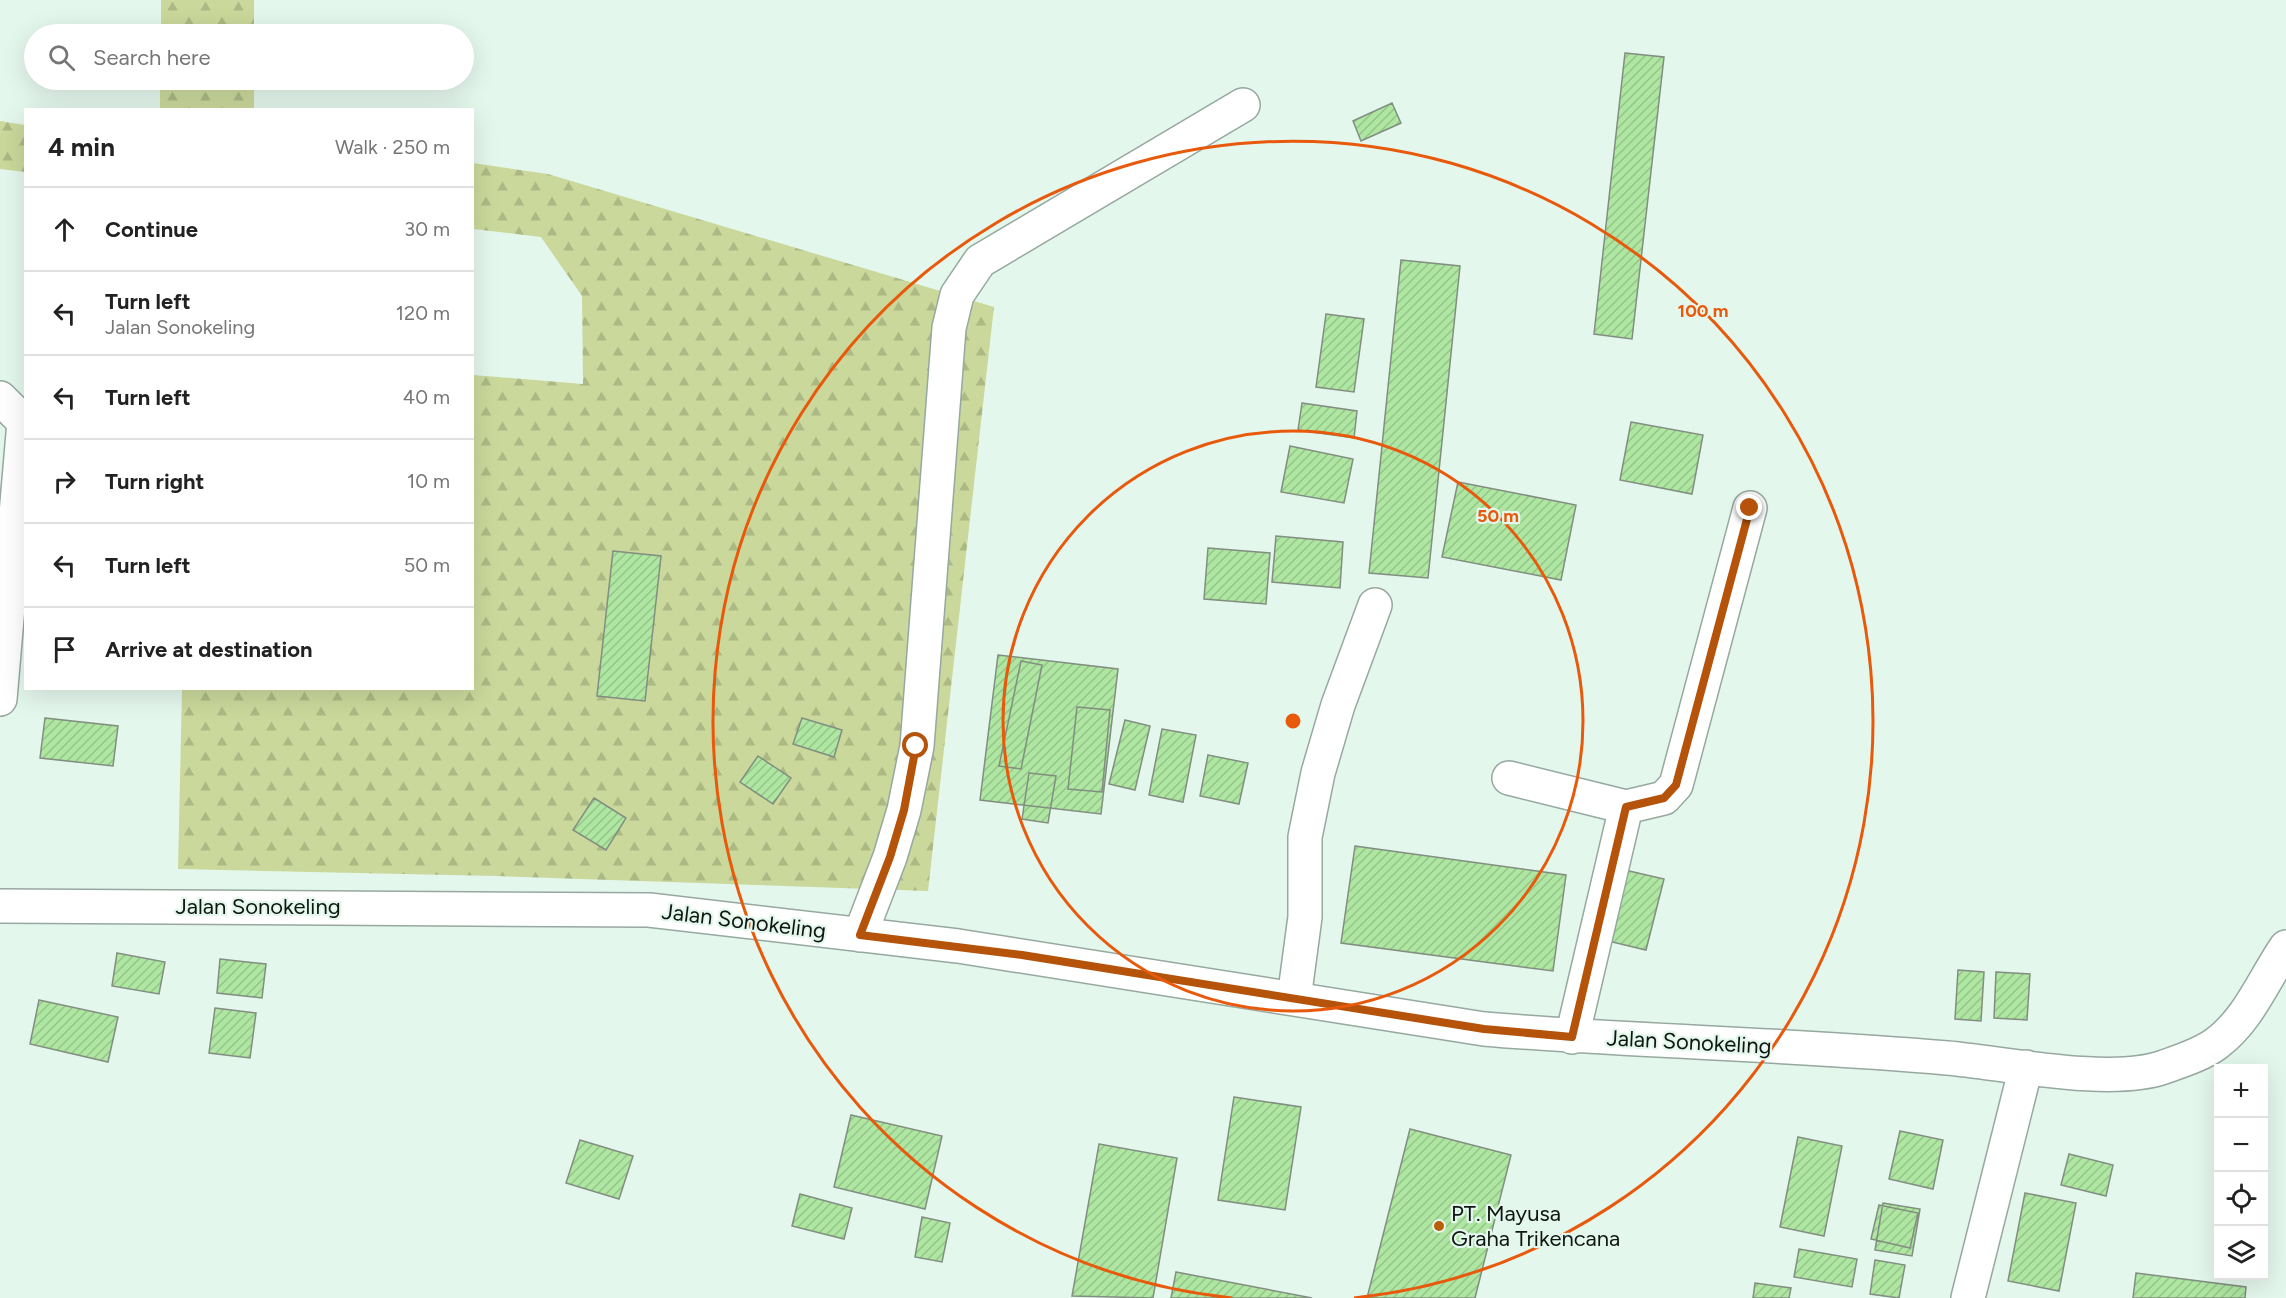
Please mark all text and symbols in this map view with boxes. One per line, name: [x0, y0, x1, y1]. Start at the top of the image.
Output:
search box: [24, 24, 474, 90]
icon: search: [45, 41, 78, 74]
text: Search here: [93, 44, 211, 71]
text: 4 min: [48, 131, 115, 163]
text: Walk · 250 m: [335, 135, 450, 159]
icon: ahead: [48, 213, 81, 246]
text: Continue: [105, 216, 198, 243]
text: 30 m: [404, 217, 450, 241]
text: Turn left: [105, 288, 191, 315]
icon: left: [48, 297, 81, 330]
text: 100 m: [1678, 300, 1728, 322]
text: 120 m: [396, 301, 450, 325]
text: Jalan Sonokeling: [105, 315, 255, 339]
icon: left: [48, 381, 81, 414]
text: Turn left: [105, 384, 191, 411]
text: 40 m: [403, 385, 450, 409]
icon: right: [48, 465, 81, 498]
text: Turn right: [105, 468, 204, 495]
text: 10 m: [407, 469, 450, 493]
route end: [1736, 494, 1762, 520]
text: 50 m: [1477, 505, 1519, 527]
icon: left: [48, 549, 81, 582]
text: Turn left: [105, 552, 191, 579]
text: 50 m: [404, 553, 450, 577]
icon: arrive: [48, 633, 81, 666]
text: Arrive at destination: [105, 636, 313, 663]
centre of rings: [1283, 711, 1303, 731]
route start: [902, 732, 928, 758]
street label: Jalan Sonokeling: [175, 893, 341, 920]
street label: Jalan Sonokeling: [660, 898, 828, 944]
street label: Jalan Sonokeling: [1606, 1024, 1772, 1060]
map controls: [2214, 1064, 2268, 1280]
button: +: [2214, 1064, 2268, 1118]
button: −: [2214, 1118, 2268, 1172]
button: locate: [2214, 1172, 2268, 1226]
place label: PT. Mayusa Graha Trikencana: [1451, 1200, 1620, 1252]
marker: PT. Mayusa Graha Trikencana: [1432, 1219, 1446, 1233]
button: layers: [2214, 1226, 2268, 1280]

